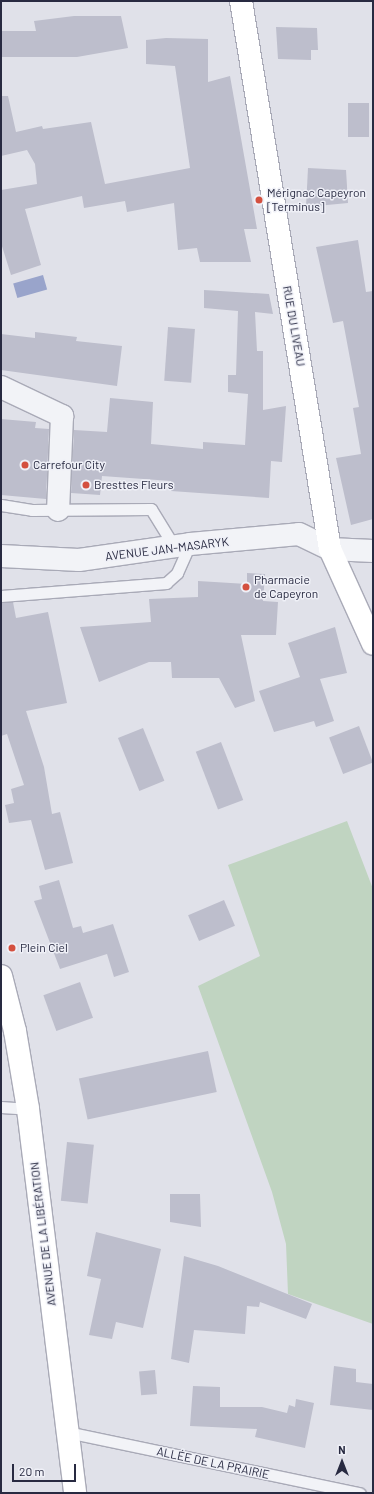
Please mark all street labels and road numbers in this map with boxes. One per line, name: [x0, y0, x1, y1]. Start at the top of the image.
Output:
street label: RUE DU LIVEAU: [280, 285, 308, 367]
street label: AVENUE JAN-MASARYK: [104, 534, 230, 564]
street label: AVENUE DE LA LIBÉRATION: [27, 1161, 59, 1307]
street label: ALLÉE DE LA PRAIRIE: [155, 1444, 271, 1482]

